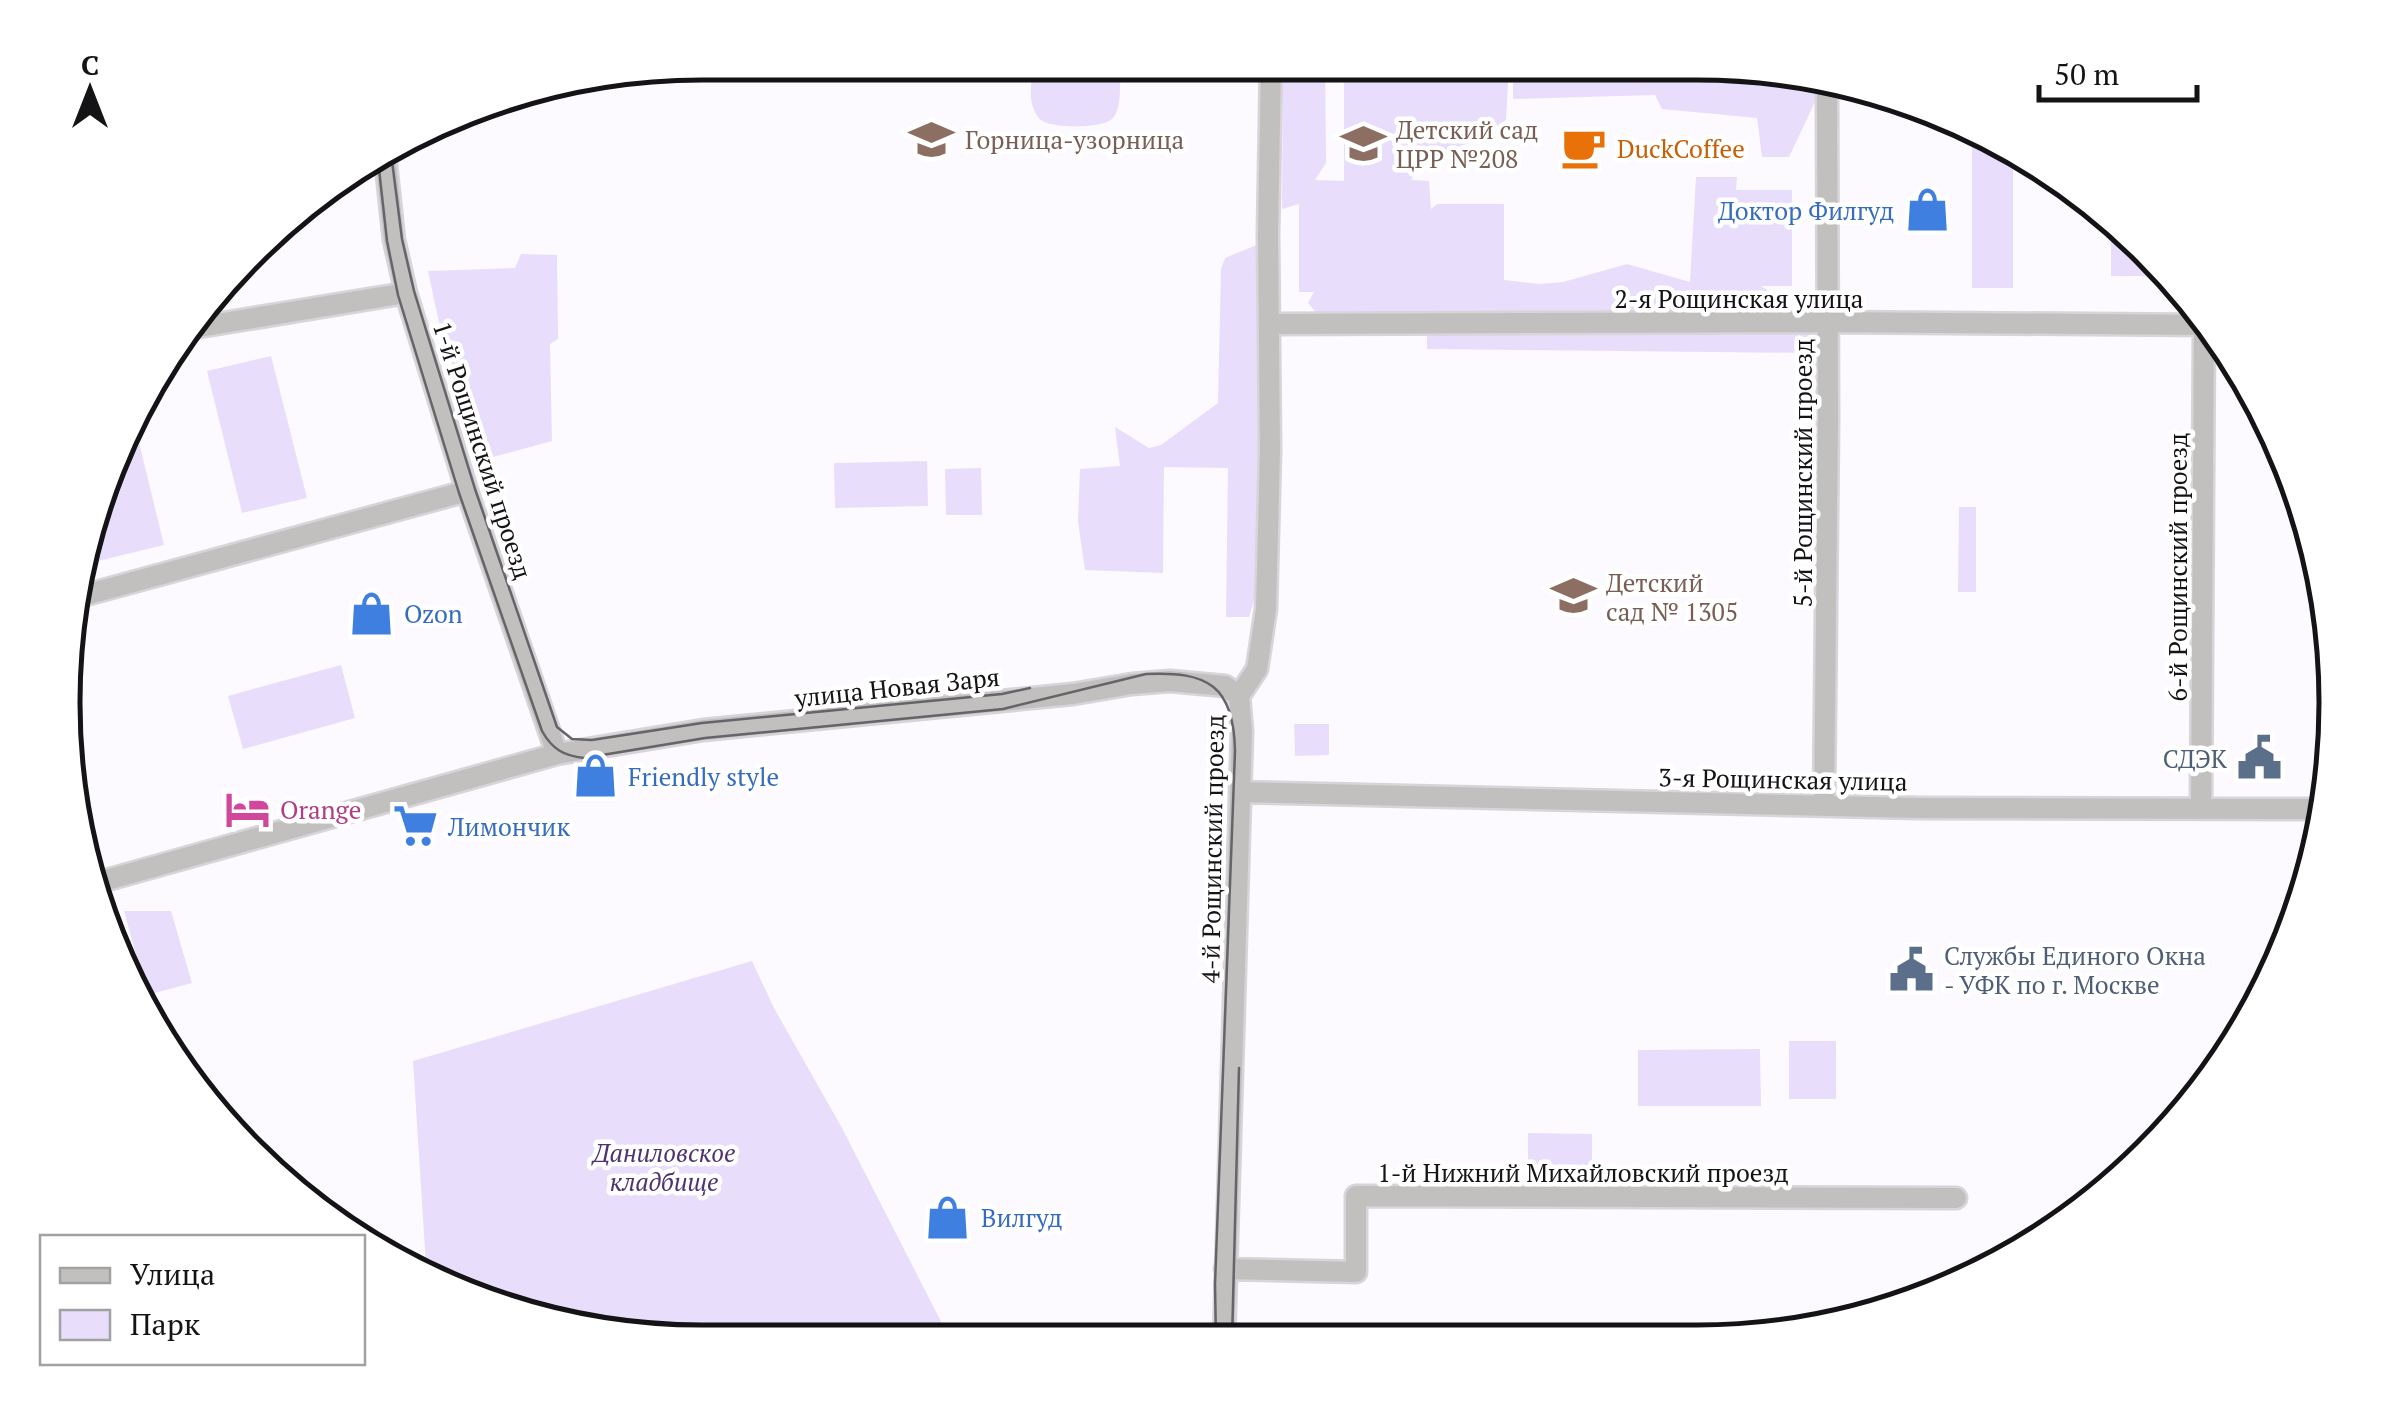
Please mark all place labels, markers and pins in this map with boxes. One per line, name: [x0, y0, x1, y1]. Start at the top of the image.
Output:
place label: Детский сад ЦРР №208: [1396, 113, 1538, 175]
school or university icon: Горница-узорница: [908, 115, 956, 163]
school or university icon: Детский сад ЦРР №208: [1339, 119, 1387, 167]
place label: Горница-узорница: [965, 123, 1185, 156]
cafe icon: DuckCoffee: [1560, 124, 1608, 172]
place label: DuckCoffee: [1617, 132, 1745, 165]
shop icon: Доктор Филгуд: [1903, 186, 1951, 234]
place label: Доктор Филгуд: [1718, 194, 1894, 227]
place label: Детский сад № 1305: [1606, 566, 1738, 628]
school or university icon: Детский сад № 1305: [1549, 572, 1597, 620]
shop icon: Ozon: [347, 589, 395, 637]
place label: Ozon: [404, 597, 463, 630]
public building icon: СДЭК: [2236, 734, 2284, 782]
place label: СДЭК: [2163, 742, 2228, 775]
shop icon: Friendly style: [571, 752, 619, 800]
place label: Friendly style: [628, 760, 779, 793]
hotel icon: Orange: [223, 785, 271, 833]
place label: Orange: [280, 793, 361, 826]
supermarket icon: Лимончик: [391, 802, 439, 850]
place label: Лимончик: [447, 810, 570, 843]
place label: Службы Единого Окна - УФК по г. Москве: [1944, 939, 2206, 1001]
public building icon: Службы Единого Окна - УФК по г. Москве: [1887, 945, 1935, 993]
shop icon: Вилгуд: [924, 1193, 972, 1241]
place label: Вилгуд: [981, 1201, 1062, 1234]

